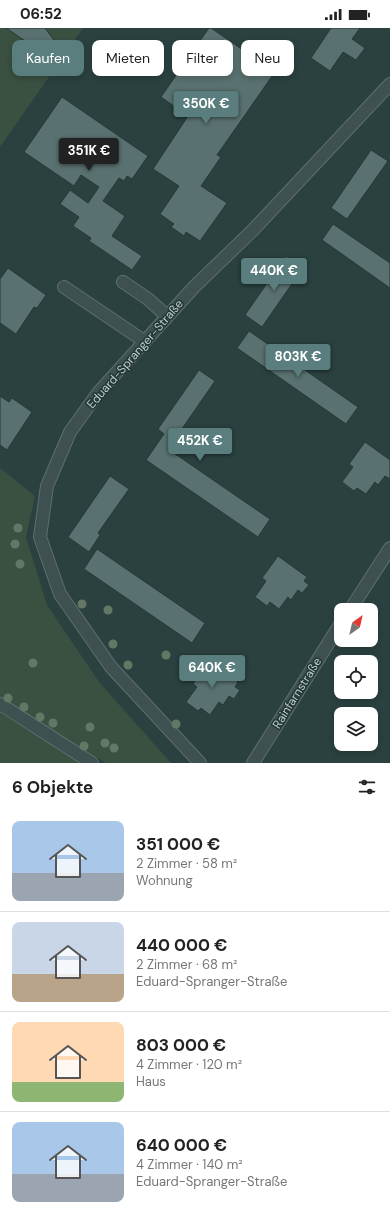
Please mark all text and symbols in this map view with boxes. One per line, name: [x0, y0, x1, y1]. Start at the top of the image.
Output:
text: 06:52: [20, 4, 62, 24]
chip: Kaufen: [12, 40, 84, 76]
chip: Mieten: [92, 40, 164, 76]
chip: Filter: [172, 40, 233, 76]
chip: Neu: [241, 40, 294, 76]
pin: 350K €: [173, 91, 239, 125]
text: 350K €: [183, 95, 229, 112]
pin: 351K €: [56, 138, 122, 172]
text: 351K €: [68, 142, 110, 159]
pin: 440K €: [241, 258, 307, 292]
text: 440K €: [250, 262, 298, 279]
street label: Eduard-Spranger-Straße: [83, 296, 187, 412]
pin: 803K €: [265, 344, 331, 378]
text: 803K €: [274, 348, 322, 365]
pin: 452K €: [167, 428, 233, 462]
text: 452K €: [177, 432, 223, 449]
north arrow: [334, 603, 378, 647]
map controls: [334, 603, 378, 751]
street label: Rainfarnstraße: [269, 654, 325, 732]
pin: 640K €: [179, 655, 245, 689]
button: locate: [334, 655, 378, 699]
text: 640K €: [188, 659, 236, 676]
button: layers: [334, 707, 378, 751]
text: 6 Objekte: [12, 776, 93, 798]
icon: filters: [356, 776, 378, 798]
text: 351 000 €: [136, 833, 220, 855]
icon: home: [44, 837, 92, 885]
text: 2 Zimmer · 58 m²: [136, 855, 237, 872]
text: Wohnung: [136, 872, 193, 889]
text: 440 000 €: [136, 934, 227, 956]
icon: home: [44, 938, 92, 986]
text: 2 Zimmer · 68 m²: [136, 956, 237, 973]
text: Eduard-Spranger-Straße: [136, 973, 287, 990]
text: 803 000 €: [136, 1034, 226, 1056]
icon: home: [44, 1038, 92, 1086]
text: 4 Zimmer · 120 m²: [136, 1056, 242, 1073]
text: Haus: [136, 1073, 166, 1090]
text: 640 000 €: [136, 1134, 227, 1156]
icon: home: [44, 1138, 92, 1186]
text: 4 Zimmer · 140 m²: [136, 1156, 243, 1173]
text: Eduard-Spranger-Straße: [136, 1173, 287, 1190]

